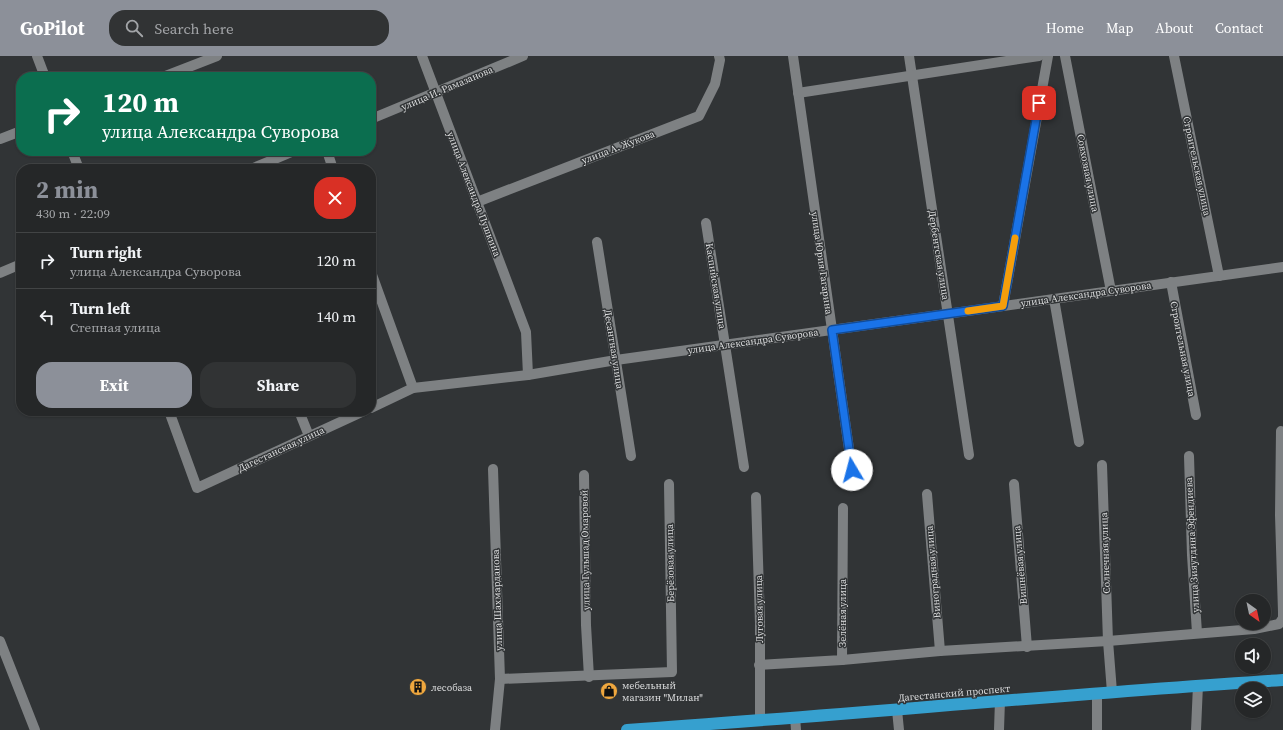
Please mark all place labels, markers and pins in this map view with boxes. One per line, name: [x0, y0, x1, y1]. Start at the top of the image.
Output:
pin: [1022, 86, 1056, 120]
building icon: лесобаза: [408, 677, 428, 697]
place label: мебельный магазин "Милан": [622, 679, 703, 704]
place label: лесобаза: [431, 681, 473, 694]
shop icon: мебельный магазин "Милан": [599, 681, 619, 701]

